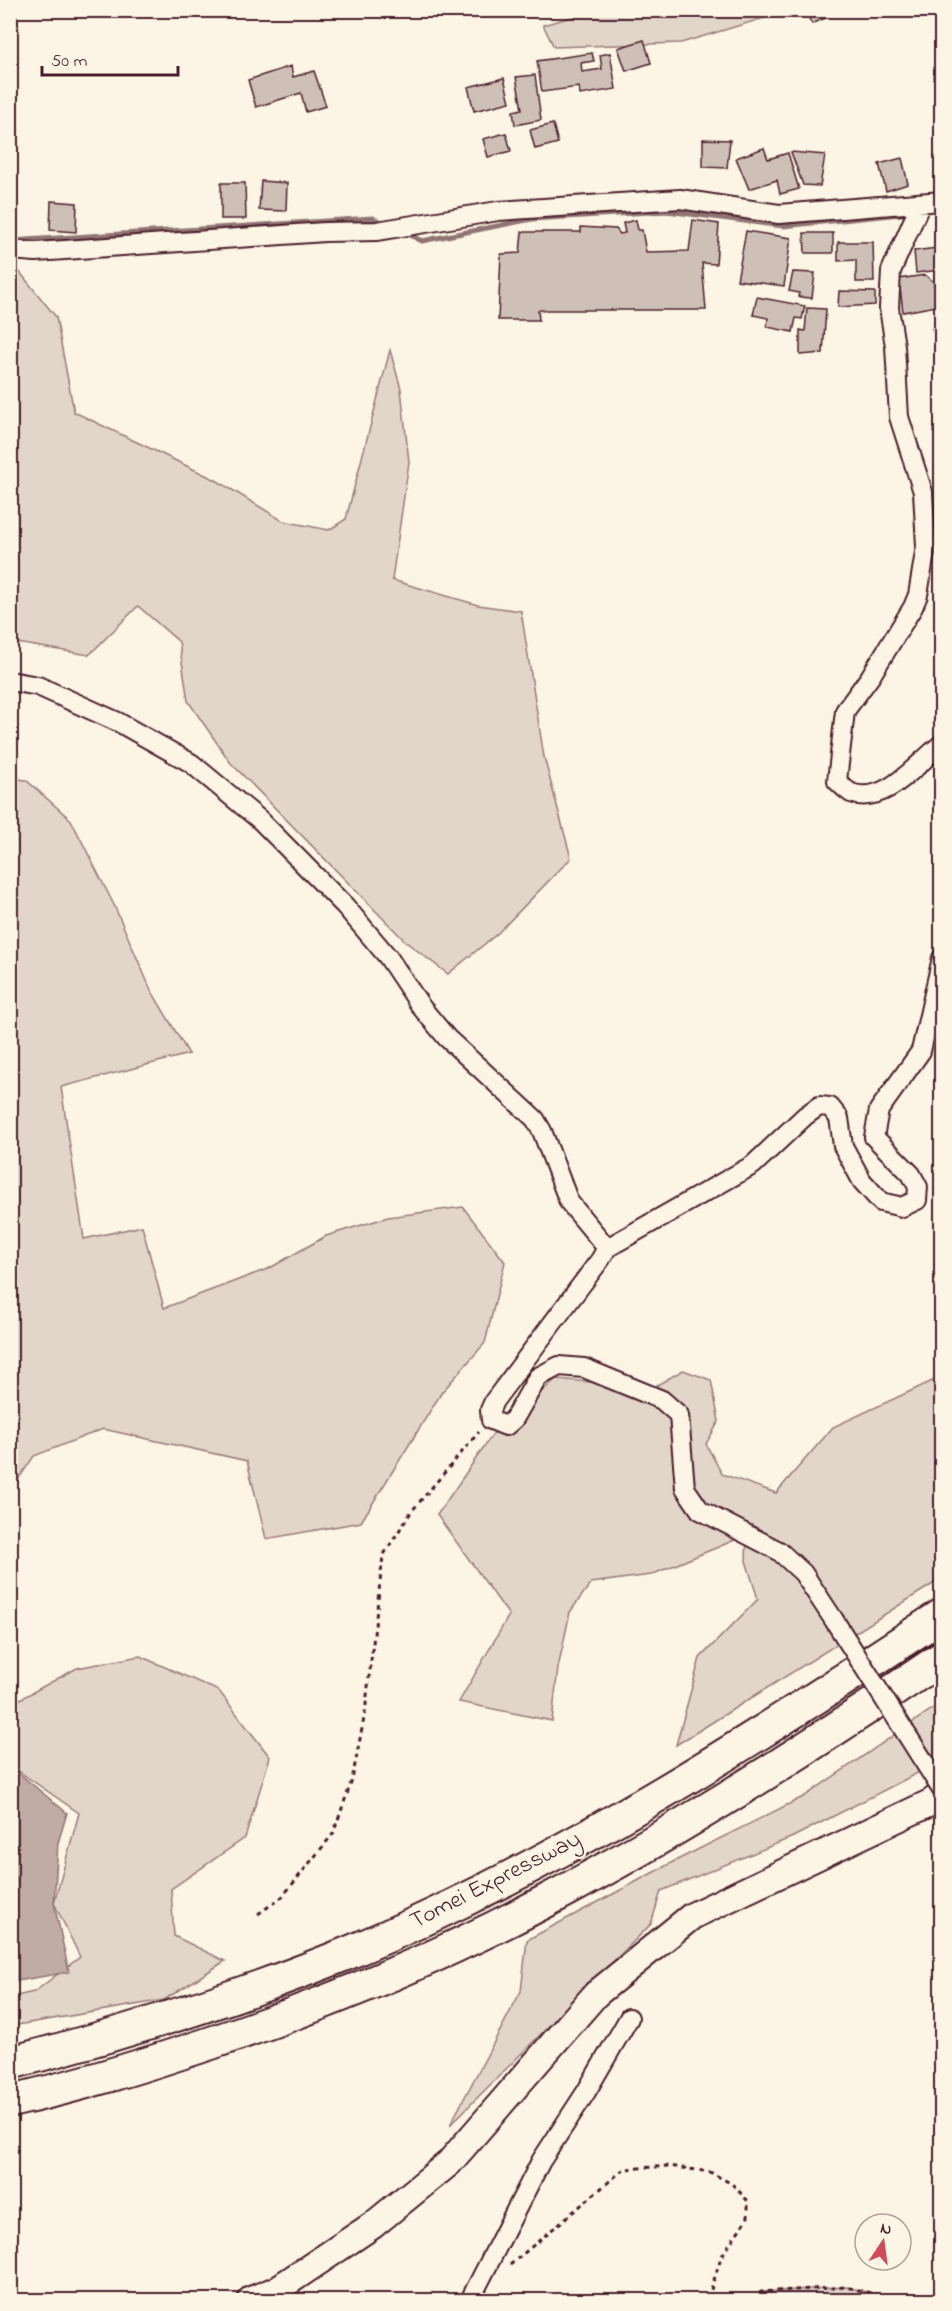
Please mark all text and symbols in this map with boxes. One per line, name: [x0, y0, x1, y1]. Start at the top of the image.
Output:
scale bar: [42, 39, 178, 77]
text: 50 m: [51, 49, 88, 75]
street label: Tomei Expressway: [404, 1823, 588, 1940]
north arrow: [853, 2212, 913, 2272]
text: N: [878, 2216, 894, 2242]

